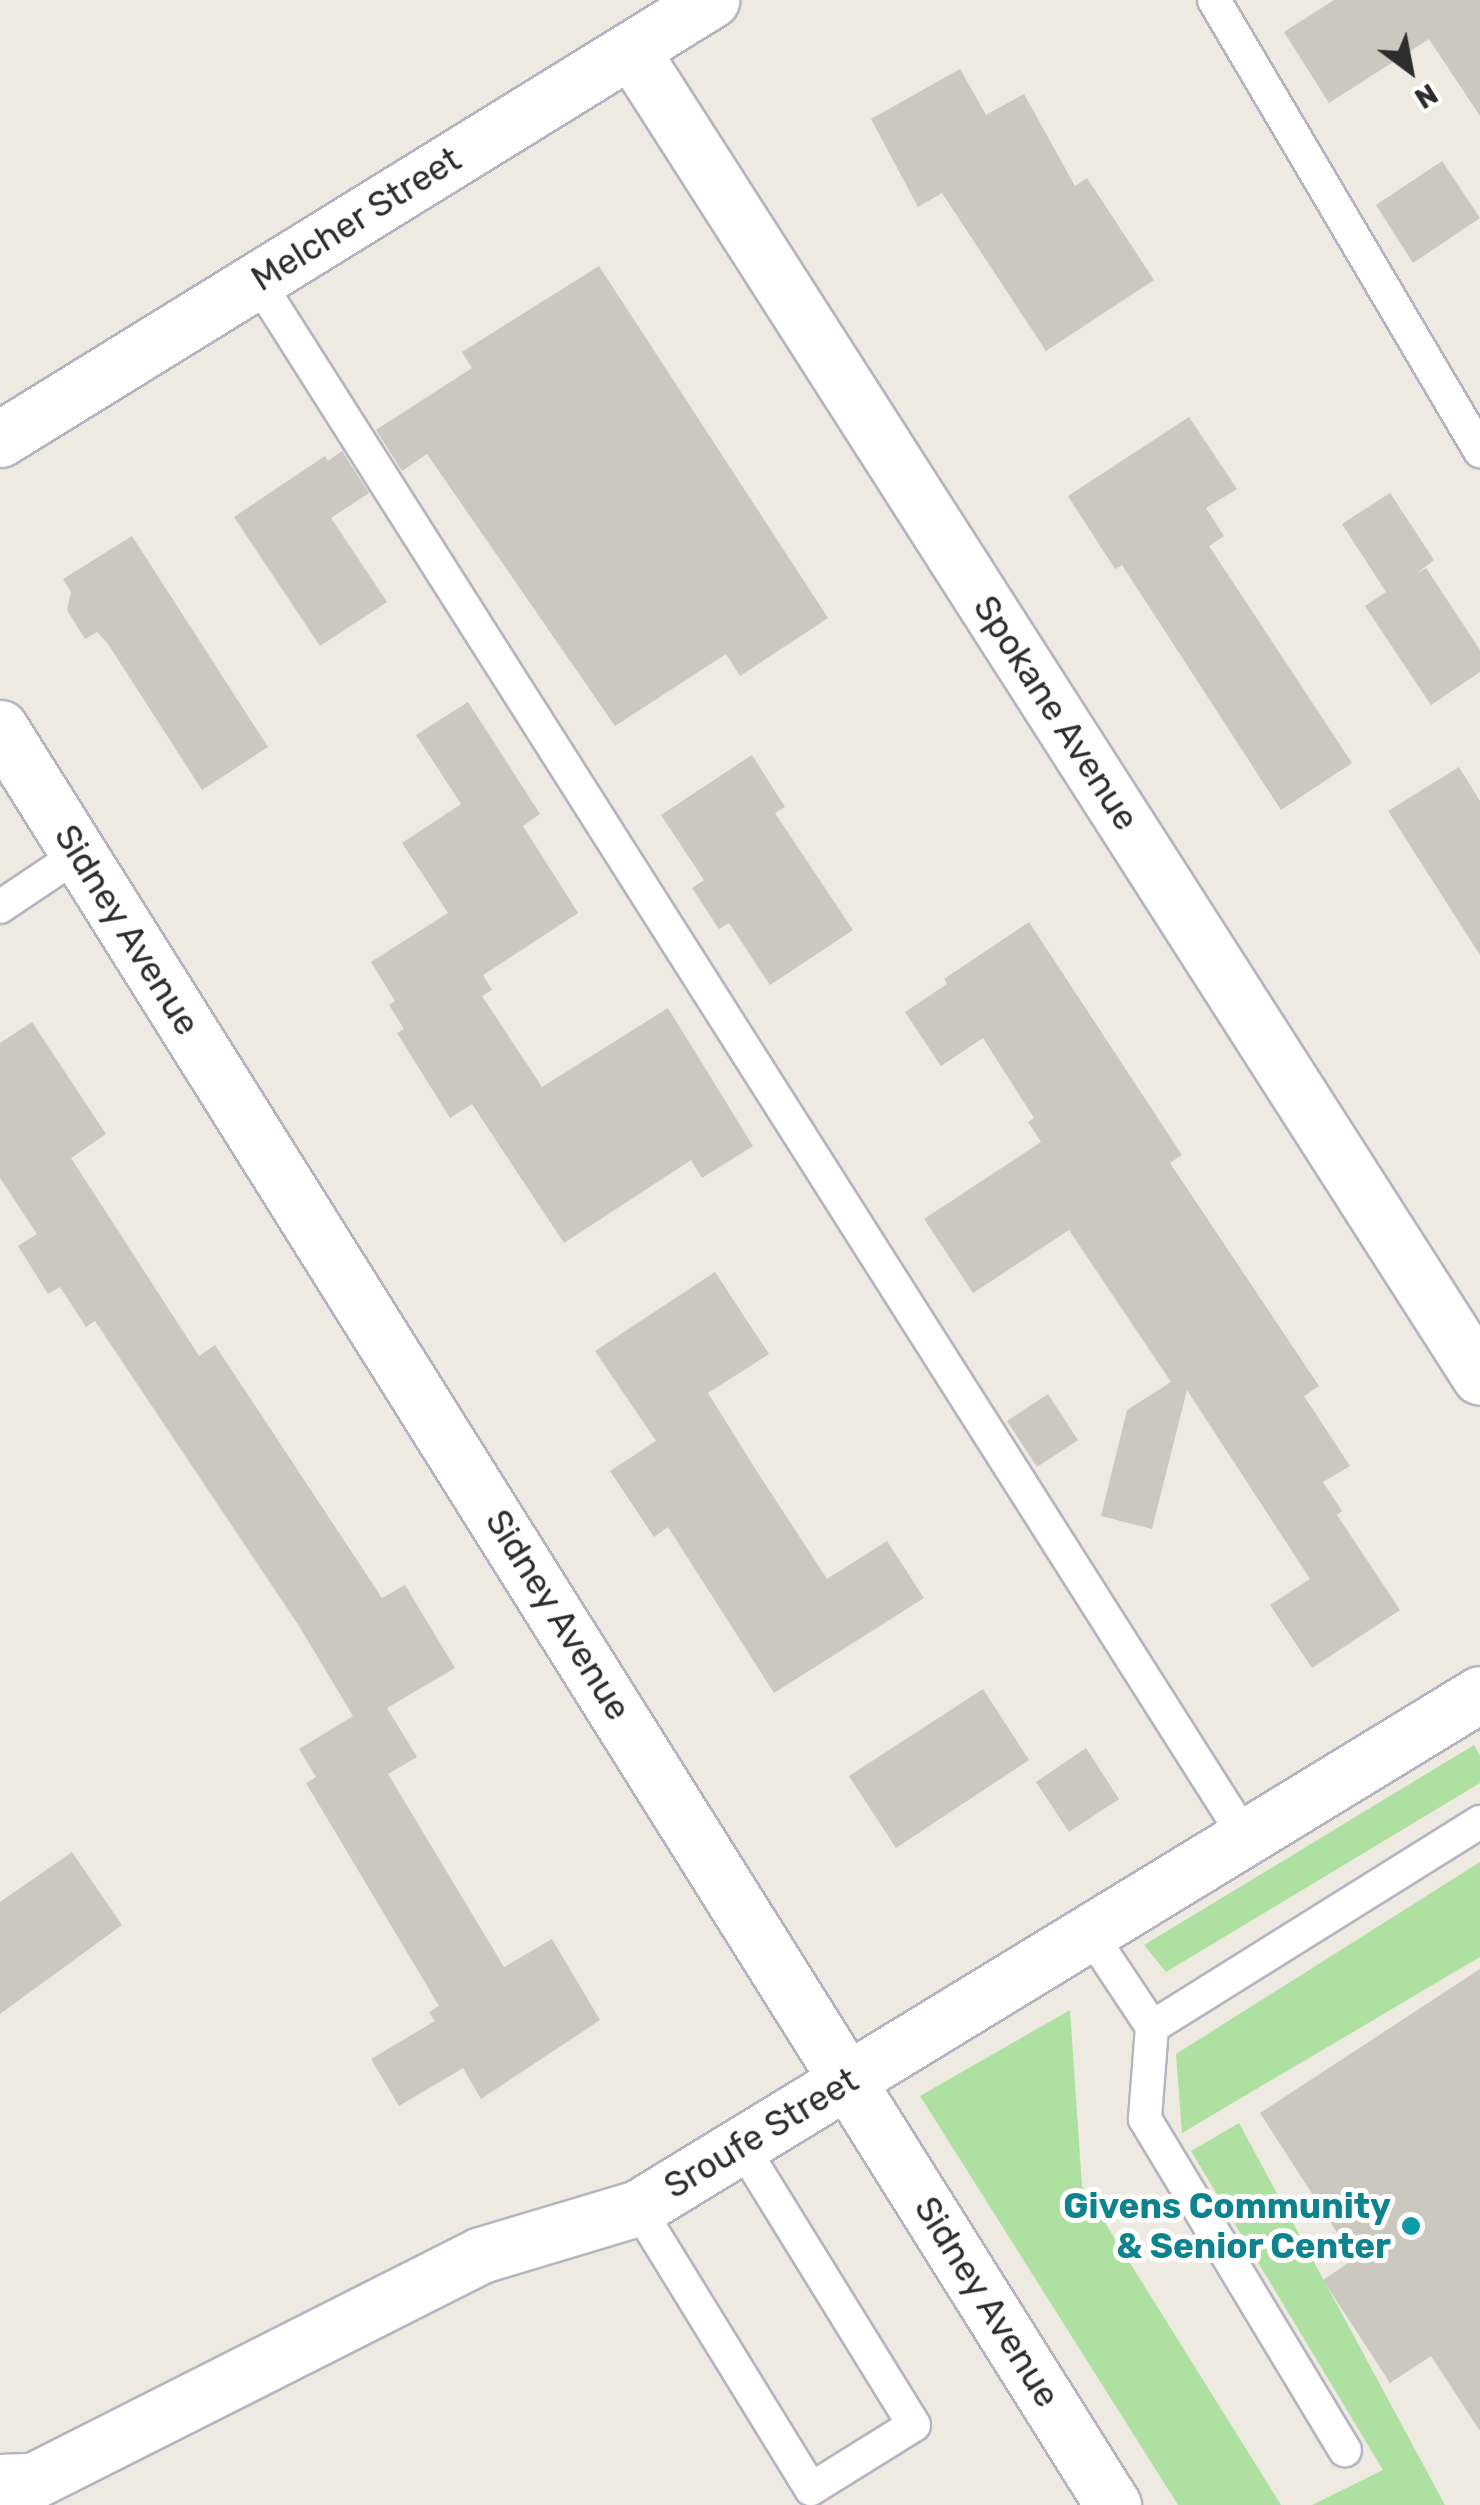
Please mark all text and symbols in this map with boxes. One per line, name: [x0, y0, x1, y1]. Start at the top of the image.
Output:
north arrow: [1360, 20, 1460, 120]
text: N: [1409, 77, 1443, 115]
street label: Melcher Street: [243, 138, 469, 300]
street label: Spokane Avenue: [964, 588, 1148, 838]
street label: Sidney Avenue: [45, 816, 209, 1044]
street label: Sidney Avenue: [476, 1501, 640, 1729]
street label: Sroufe Street: [657, 2059, 865, 2207]
place label: Givens Community & Senior Center: [1063, 2185, 1391, 2267]
street label: Sidney Avenue: [905, 2188, 1069, 2416]
marker: Givens Community & Senior Center: [1400, 2215, 1422, 2237]

